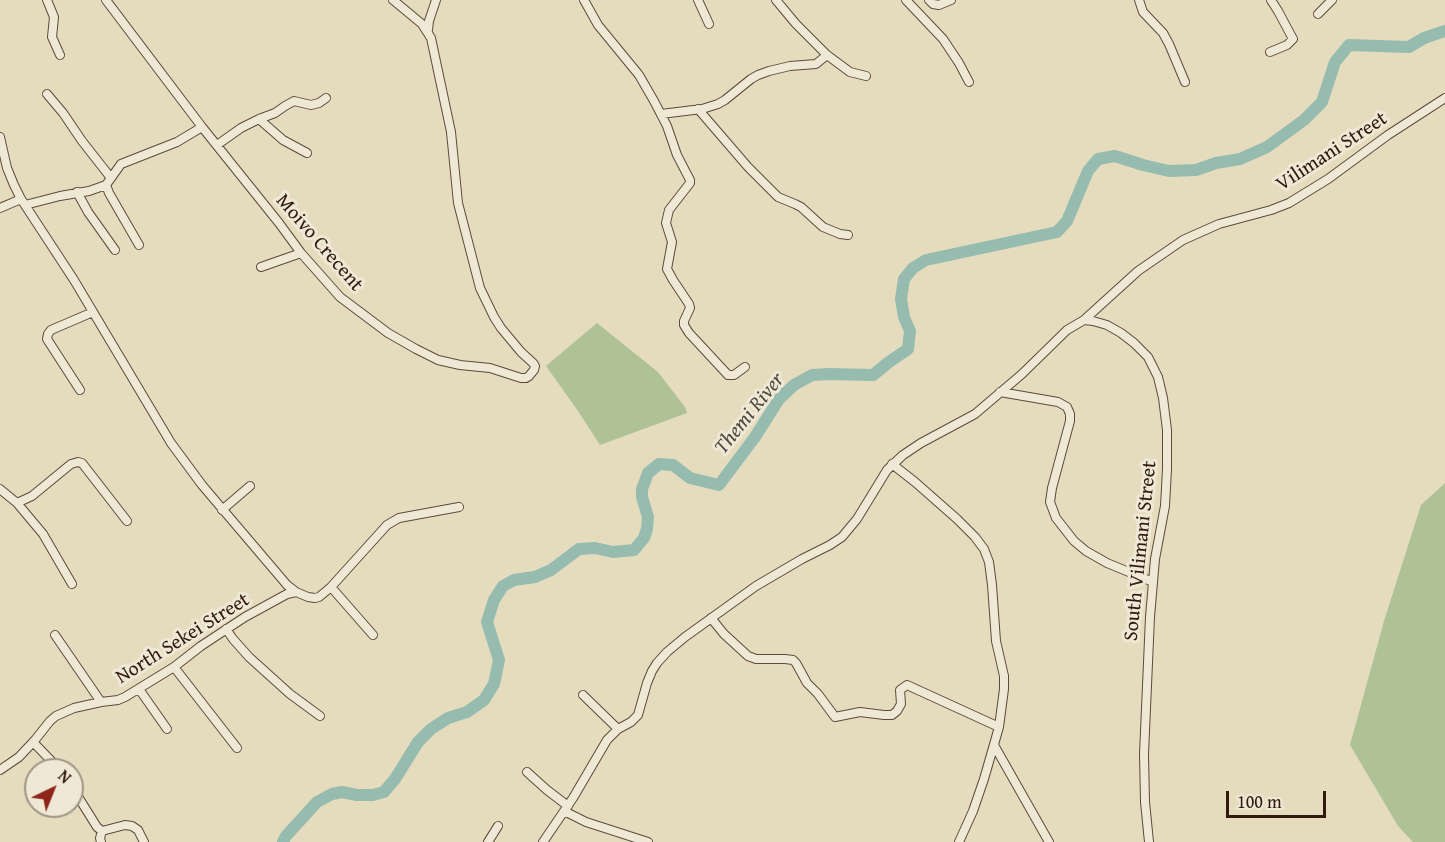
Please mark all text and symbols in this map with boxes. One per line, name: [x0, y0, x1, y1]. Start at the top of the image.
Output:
street label: Vilimani Street: [1272, 107, 1392, 197]
street label: Moivo Crecent: [270, 189, 368, 297]
water label: Themi River: [710, 368, 790, 460]
street label: South Vilimani Street: [1120, 460, 1162, 642]
street label: North Sekei Street: [112, 588, 254, 690]
north arrow: [24, 758, 84, 818]
text: N: [53, 764, 77, 789]
scale bar: [1229, 779, 1330, 817]
text: 100 m: [1237, 788, 1282, 815]

